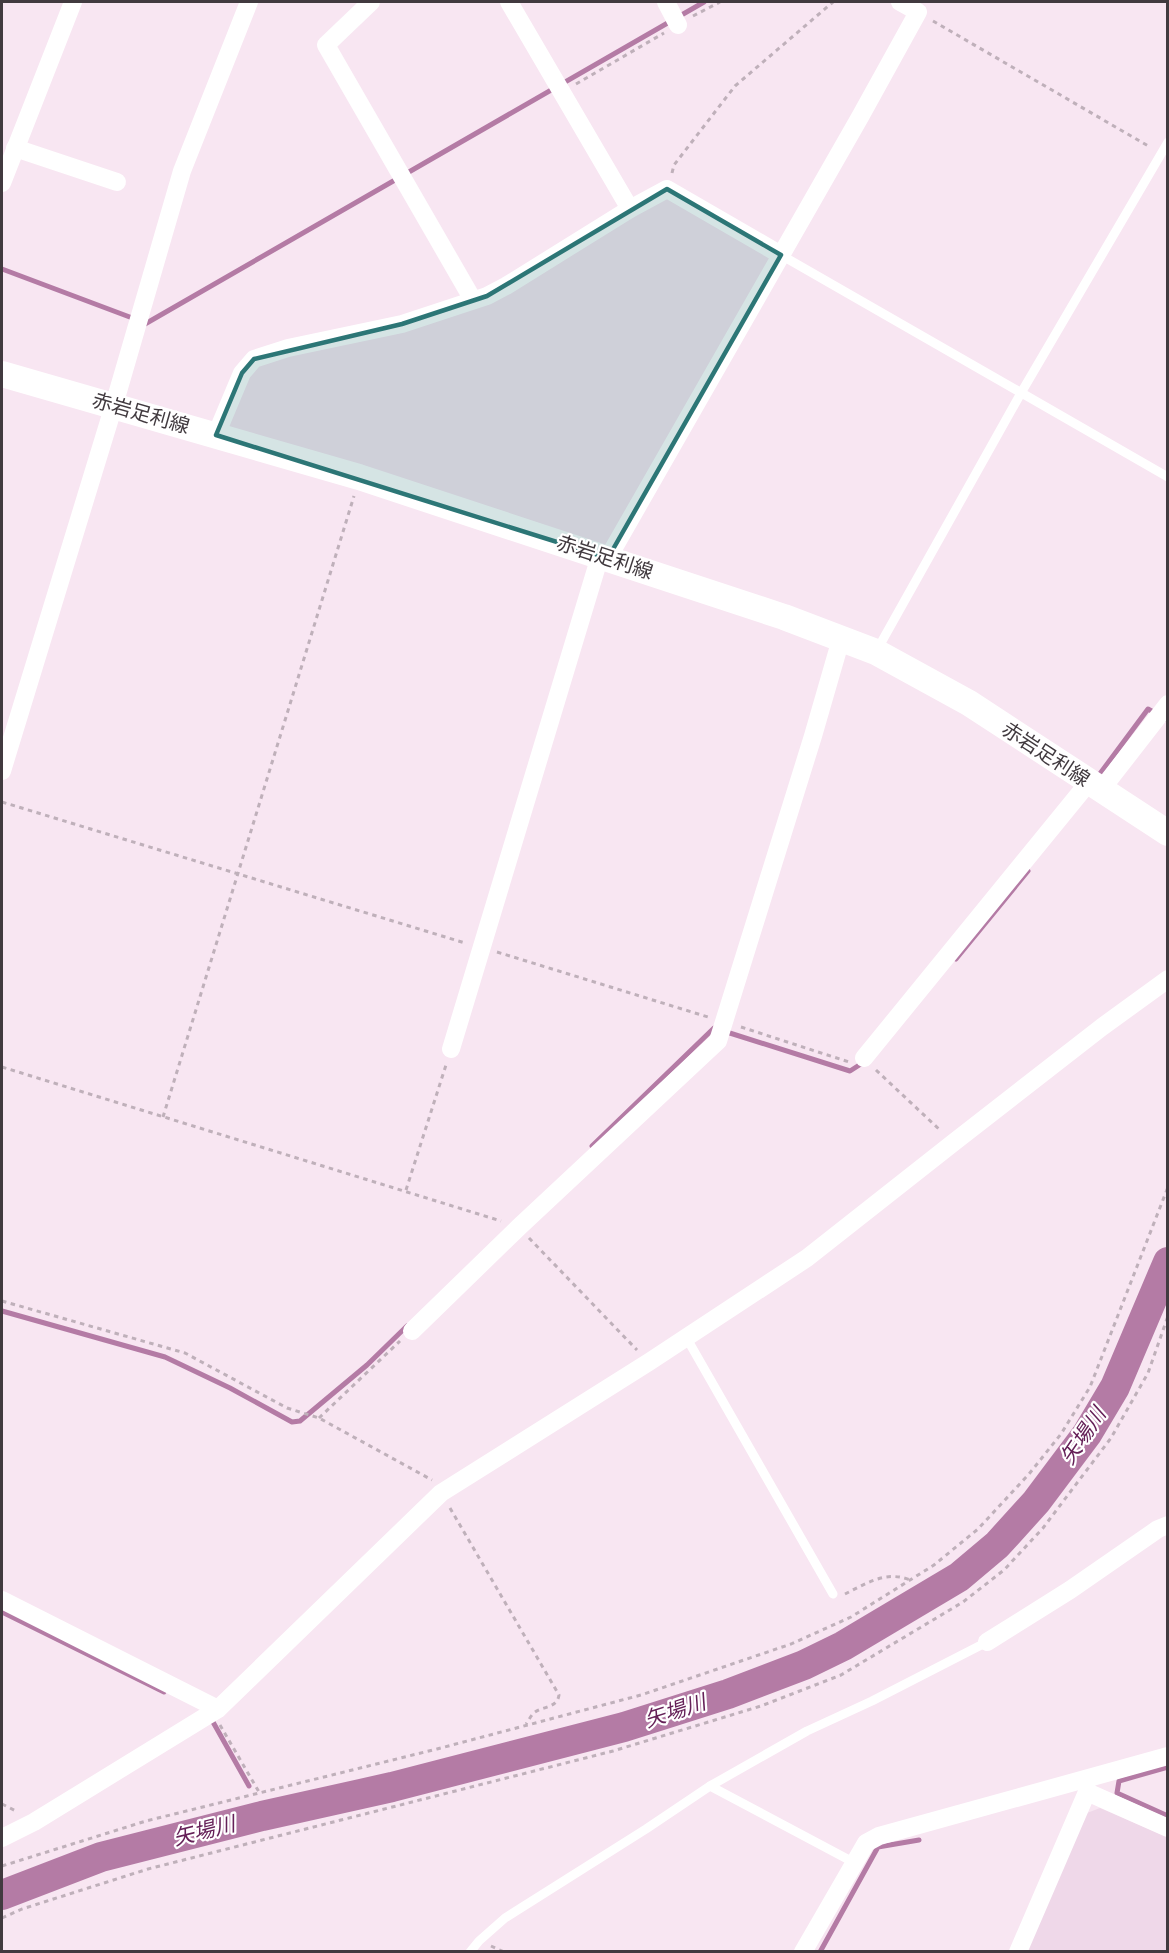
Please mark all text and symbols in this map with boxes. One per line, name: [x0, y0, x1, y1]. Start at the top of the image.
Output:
street label: 赤岩足利線: [89, 387, 193, 439]
street label: 赤岩足利線: [553, 529, 657, 585]
street label: 赤岩足利線: [997, 716, 1095, 792]
water label: 矢場川: [1054, 1400, 1113, 1469]
water label: 矢場川: [641, 1687, 711, 1733]
water label: 矢場川: [170, 1809, 240, 1851]

